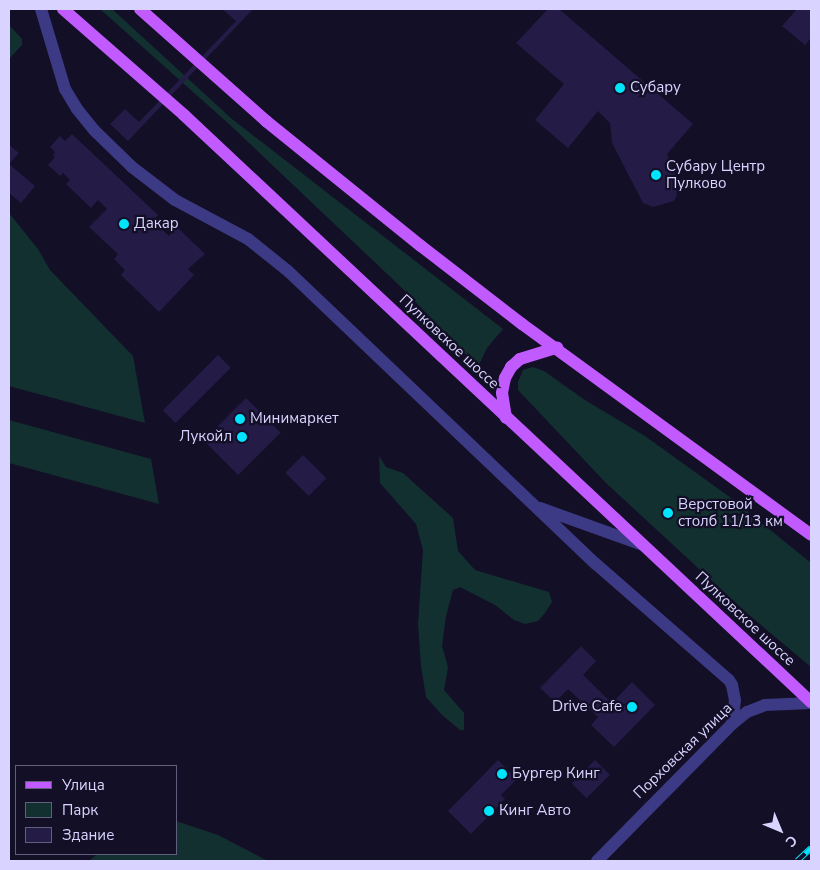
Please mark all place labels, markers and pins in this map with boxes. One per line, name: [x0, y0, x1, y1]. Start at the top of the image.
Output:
place label: Субару: [630, 79, 681, 97]
marker: Субару: [614, 82, 626, 94]
place label: Субару Центр Пулково: [666, 157, 765, 192]
marker: Субару Центр Пулково: [650, 169, 662, 181]
place label: Дакар: [134, 215, 179, 233]
marker: Дакар: [118, 218, 130, 230]
place label: Минимаркет: [250, 410, 339, 428]
marker: Минимаркет: [234, 413, 246, 425]
place label: Лукойл: [179, 428, 232, 446]
marker: Лукойл: [236, 431, 248, 443]
place label: Верстовой столб 11/13 км: [678, 495, 783, 530]
marker: Верстовой столб 11/13 км: [662, 507, 674, 519]
place label: Drive Cafe: [552, 698, 622, 716]
marker: Drive Cafe: [626, 701, 638, 713]
place label: Бургер Кинг: [512, 765, 600, 783]
marker: Бургер Кинг: [496, 768, 508, 780]
place label: Кинг Авто: [499, 802, 571, 820]
marker: Кинг Авто: [483, 805, 495, 817]

